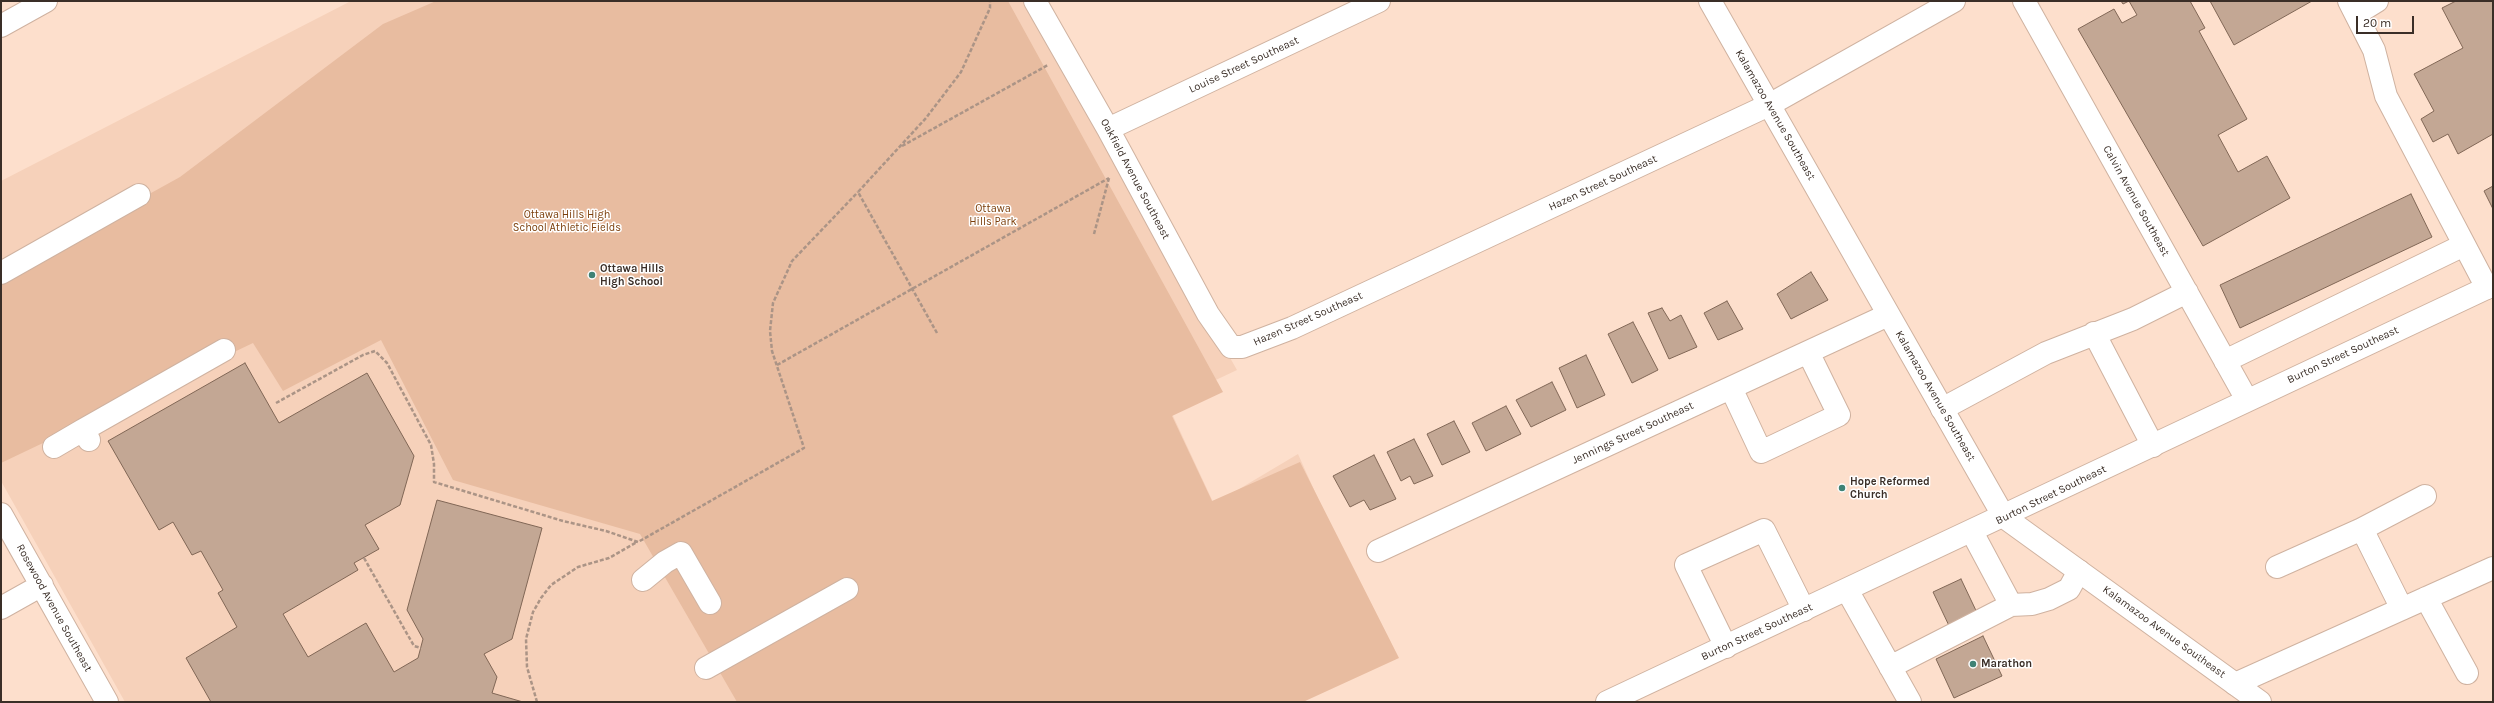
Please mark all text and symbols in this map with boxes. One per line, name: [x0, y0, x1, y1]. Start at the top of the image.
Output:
scale bar: [2358, 8, 2416, 34]
text: 20 m: [2363, 16, 2391, 30]
street label: Louise Street Southeast: [1187, 34, 1301, 96]
street label: Kalamazoo Avenue Southeast: [1732, 47, 1818, 183]
street label: Oakfield Avenue Southeast: [1098, 116, 1172, 242]
street label: Calvin Avenue Southeast: [2100, 143, 2172, 259]
street label: Hazen Street Southeast: [1547, 152, 1659, 214]
park label: Ottawa Hills Park: [969, 202, 1017, 228]
park label: Ottawa Hills High School Athletic Fields: [513, 208, 621, 234]
place label: Ottawa Hills High School: [600, 262, 664, 288]
marker: Ottawa Hills High School: [587, 270, 597, 280]
street label: Hazen Street Southeast: [1251, 289, 1365, 349]
street label: Burton Street Southeast: [2285, 323, 2401, 387]
street label: Kalamazoo Avenue Southeast: [1892, 328, 1978, 464]
street label: Jennings Street Southeast: [1570, 399, 1696, 467]
street label: Burton Street Southeast: [1994, 462, 2108, 528]
place label: Hope Reformed Church: [1850, 475, 1930, 501]
marker: Hope Reformed Church: [1837, 483, 1847, 493]
street label: Rosewood Avenue Southeast: [13, 542, 95, 674]
street label: Kalamazoo Avenue Southeast: [2100, 583, 2228, 681]
street label: Burton Street Southeast: [1699, 600, 1815, 664]
place label: Marathon: [1981, 657, 2032, 671]
marker: Marathon: [1968, 659, 1978, 669]

